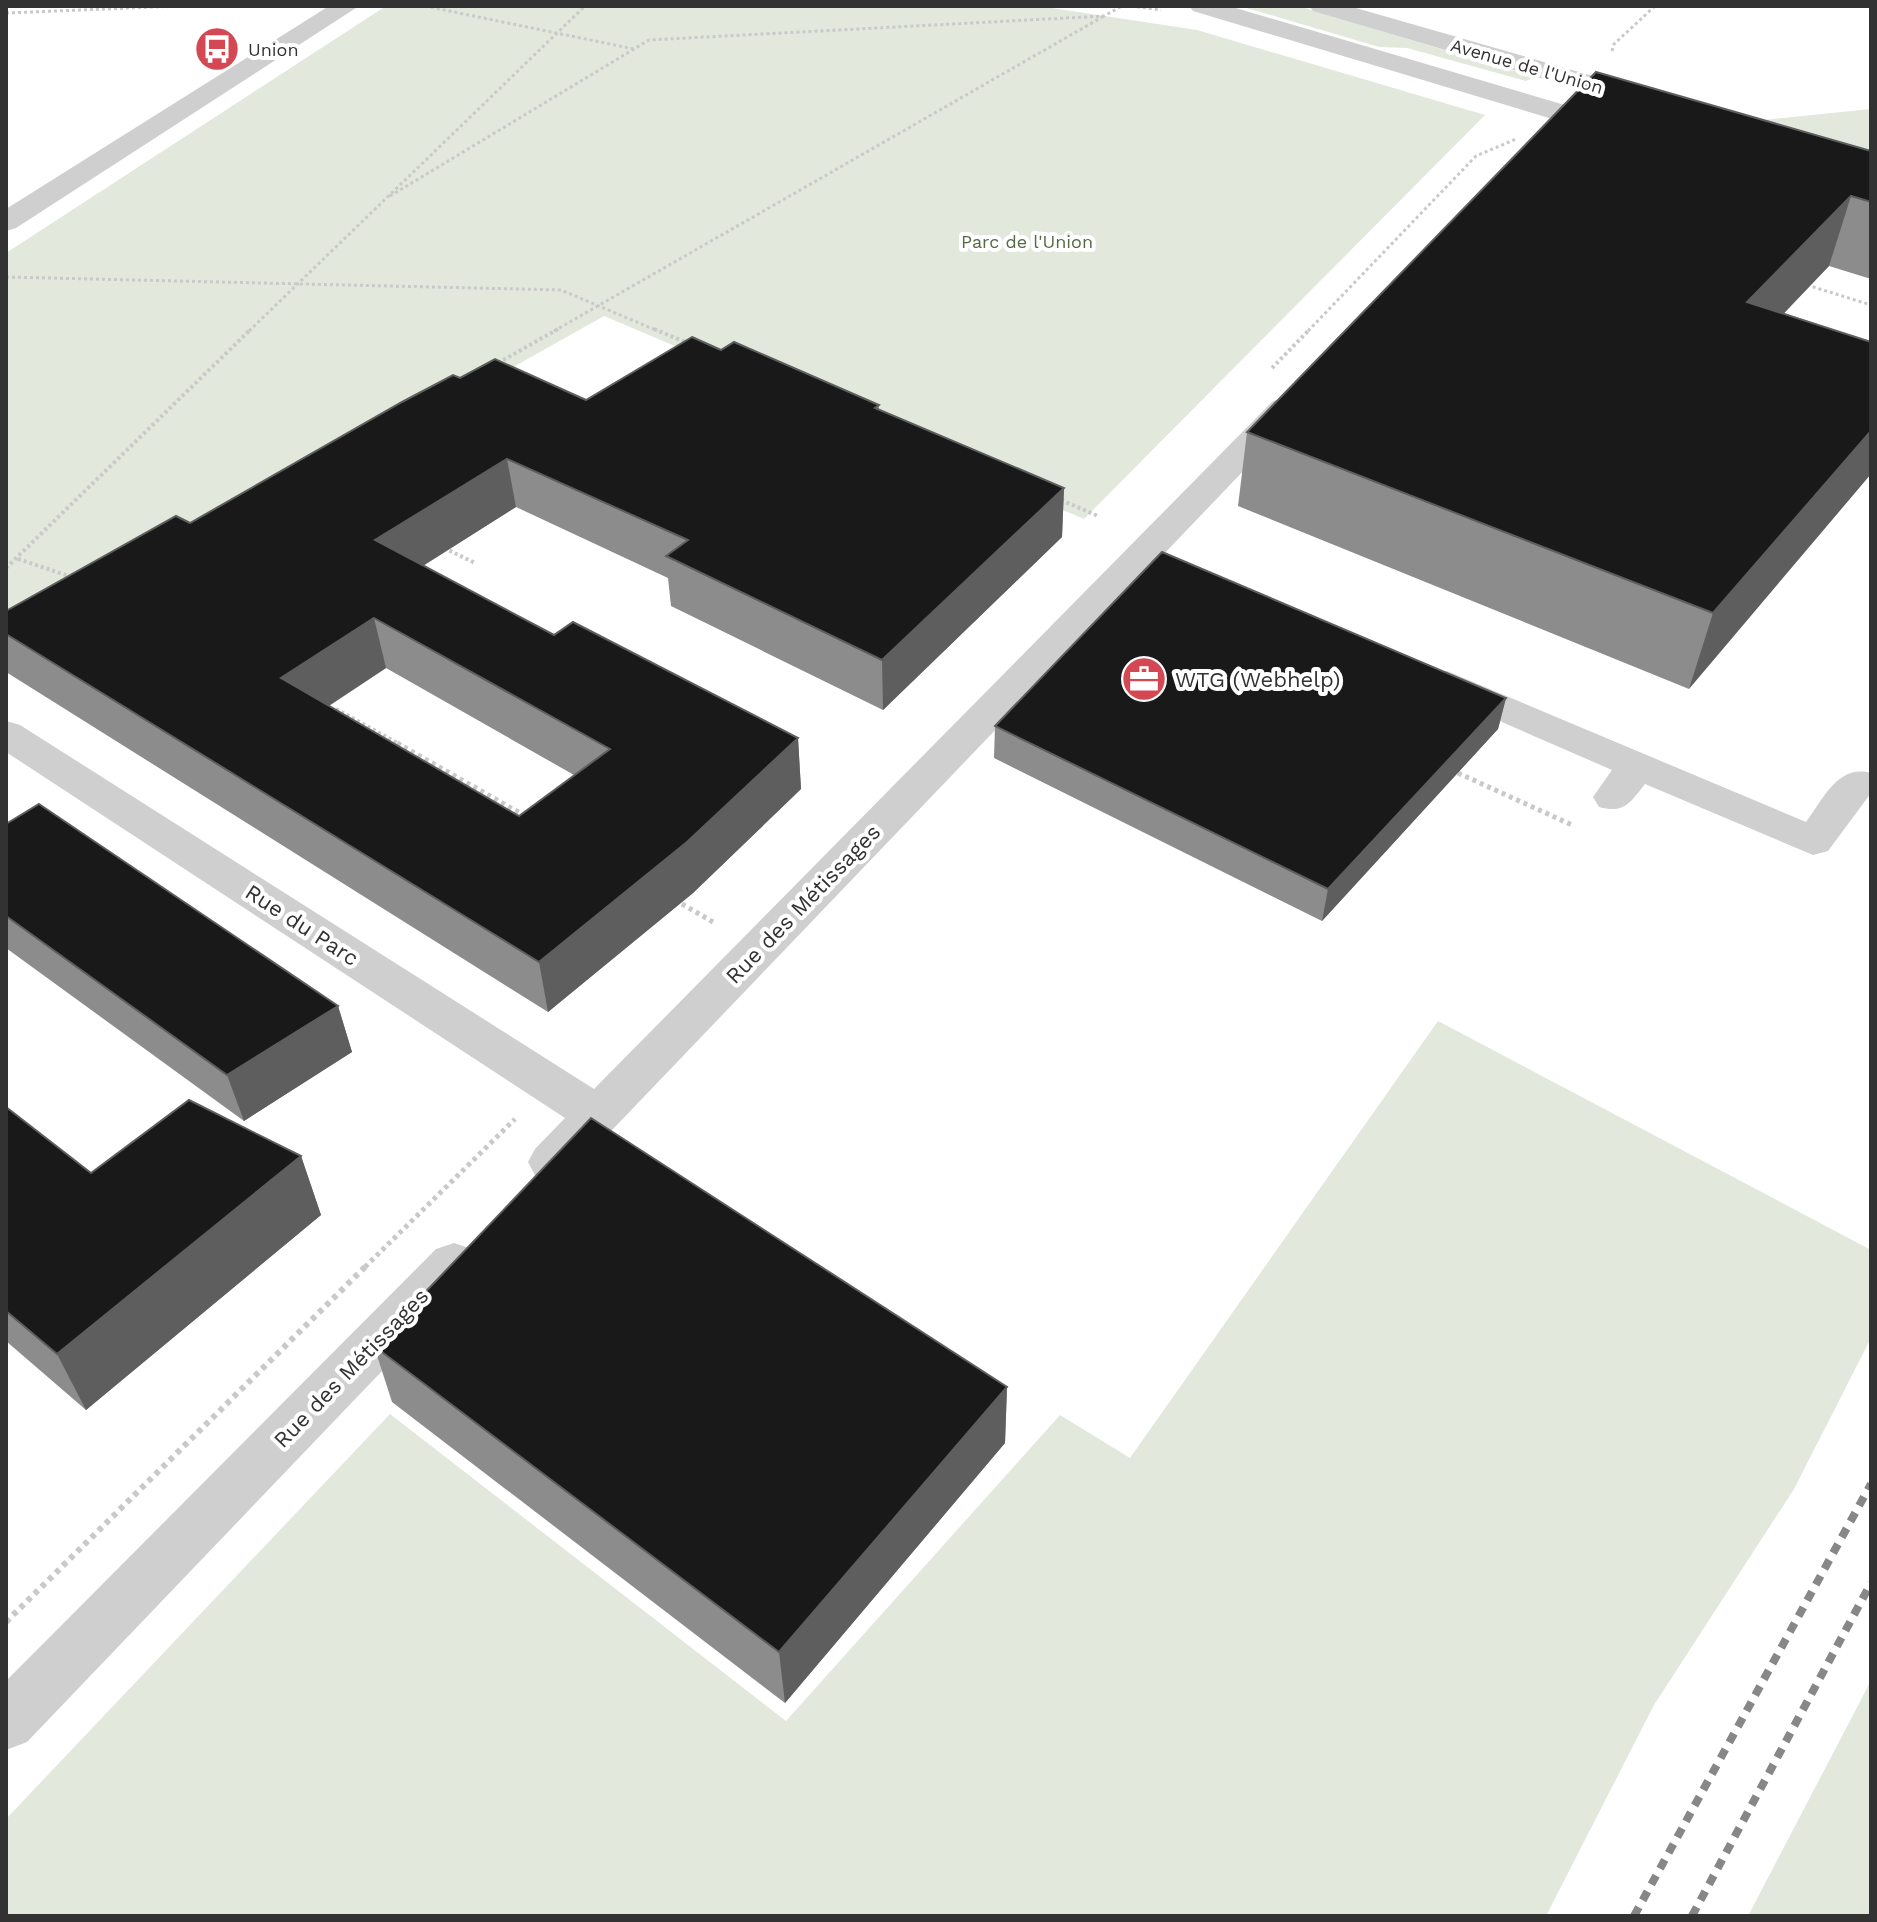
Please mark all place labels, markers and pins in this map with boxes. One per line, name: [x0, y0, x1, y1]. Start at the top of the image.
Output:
bus stop icon: Union: [193, 25, 241, 73]
place label: Union: [248, 39, 299, 60]
office icon: WTG (Webhelp): [1120, 655, 1168, 703]
place label: WTG (Webhelp): [1175, 667, 1340, 692]

